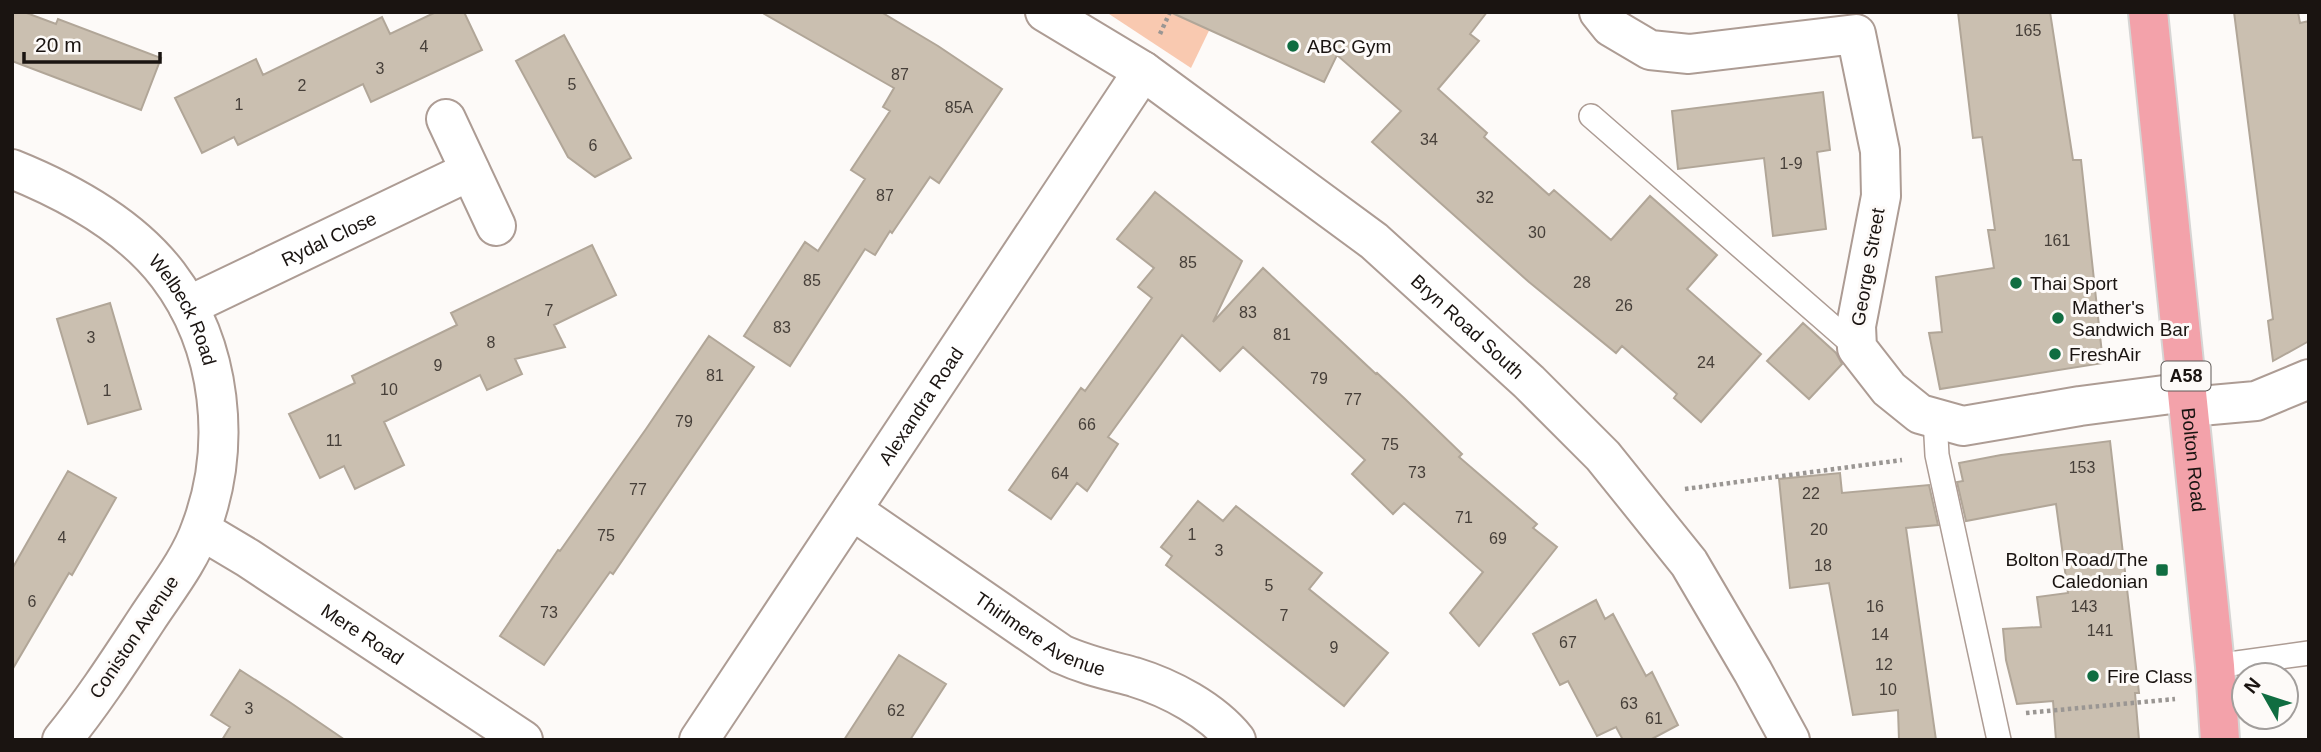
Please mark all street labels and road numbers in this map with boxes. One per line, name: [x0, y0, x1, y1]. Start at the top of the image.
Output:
street label: George Street: [1847, 206, 1889, 328]
street label: Rydal Close: [278, 207, 379, 270]
street label: Welbeck Road: [145, 250, 221, 367]
street label: Bryn Road South: [1407, 270, 1528, 383]
street label: Alexandra Road: [874, 343, 967, 469]
road number: A58: [2162, 362, 2210, 390]
street label: Bolton Road: [2178, 407, 2210, 513]
street label: Coniston Avenue: [85, 572, 183, 702]
street label: Thirlmere Avenue: [971, 587, 1108, 679]
street label: Mere Road: [317, 599, 408, 668]

